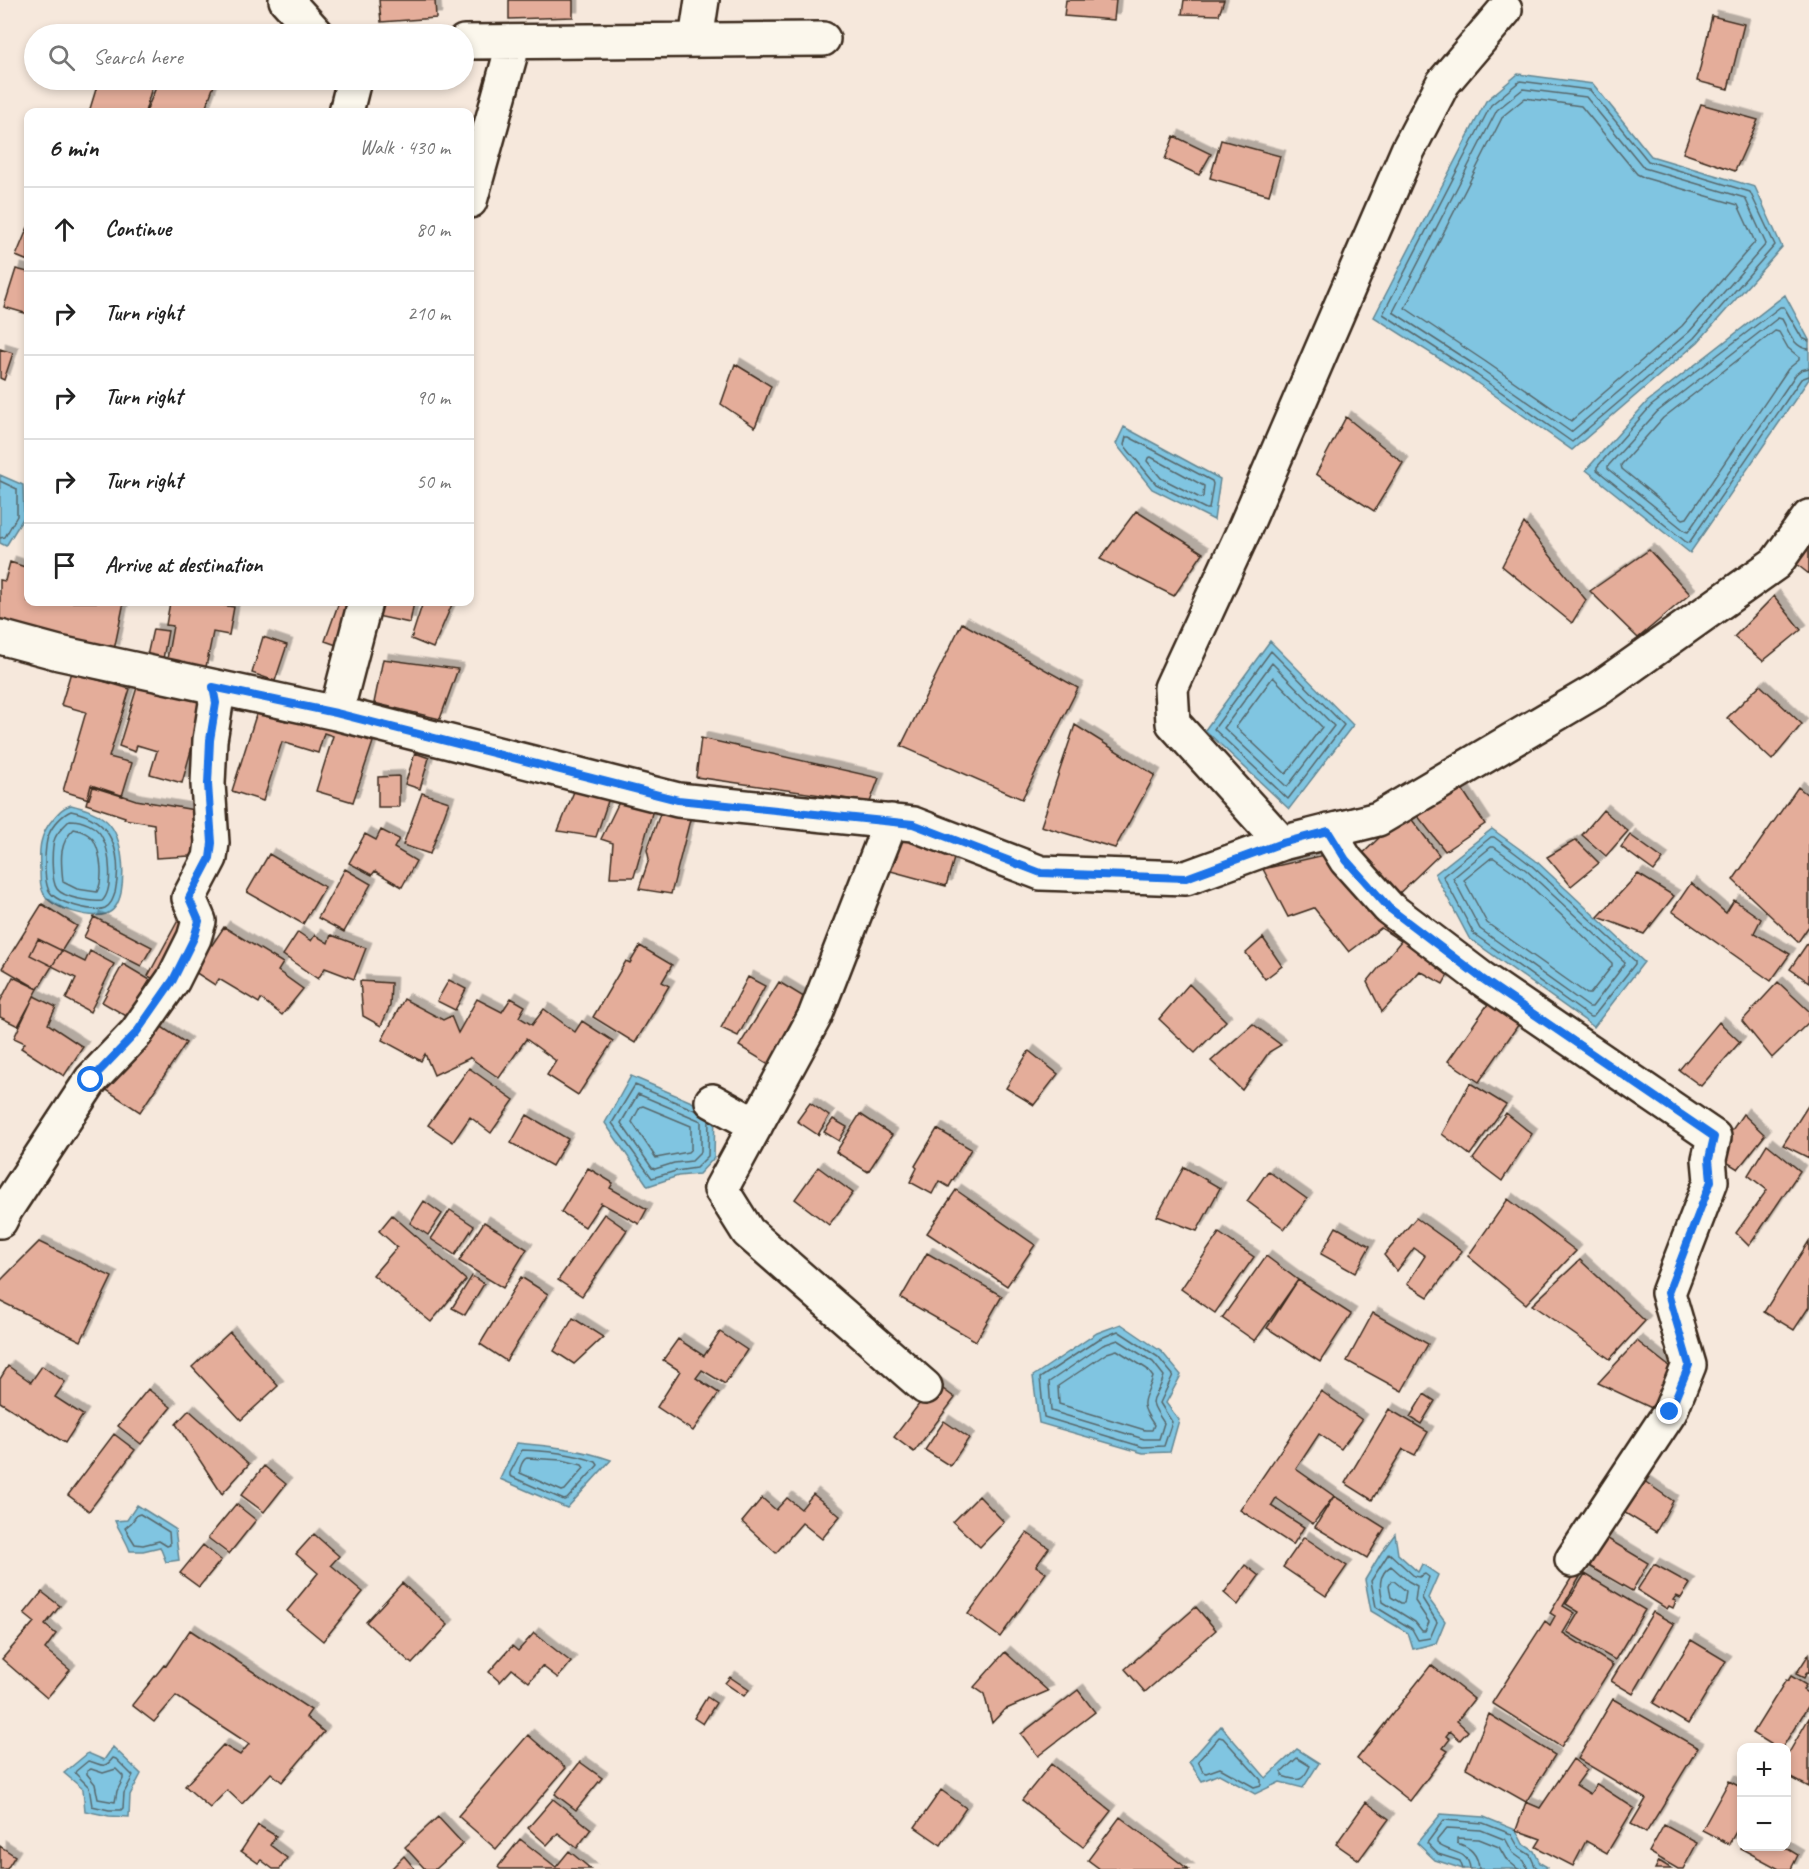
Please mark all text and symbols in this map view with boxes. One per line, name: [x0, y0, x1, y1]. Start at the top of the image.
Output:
search box: [24, 24, 474, 90]
icon: search: [45, 41, 78, 74]
text: Search here: [93, 43, 183, 71]
text: 6 min: [48, 131, 98, 164]
text: Walk · 430 m: [360, 135, 450, 160]
icon: ahead: [48, 213, 81, 246]
text: Continue: [105, 215, 171, 243]
text: 80 m: [416, 217, 450, 242]
icon: right: [48, 297, 81, 330]
text: Turn right: [105, 299, 182, 327]
text: 210 m: [407, 301, 450, 326]
icon: right: [48, 381, 81, 414]
text: Turn right: [105, 383, 182, 411]
text: 90 m: [416, 385, 450, 410]
icon: right: [48, 465, 81, 498]
text: Turn right: [105, 467, 182, 495]
text: 50 m: [416, 469, 450, 494]
icon: arrive: [48, 549, 81, 582]
text: Arrive at destination: [105, 551, 262, 579]
route start: [77, 1066, 103, 1092]
route end: [1656, 1398, 1682, 1424]
map controls: [1737, 1743, 1791, 1851]
button: +: [1737, 1743, 1791, 1797]
button: −: [1737, 1797, 1791, 1851]

